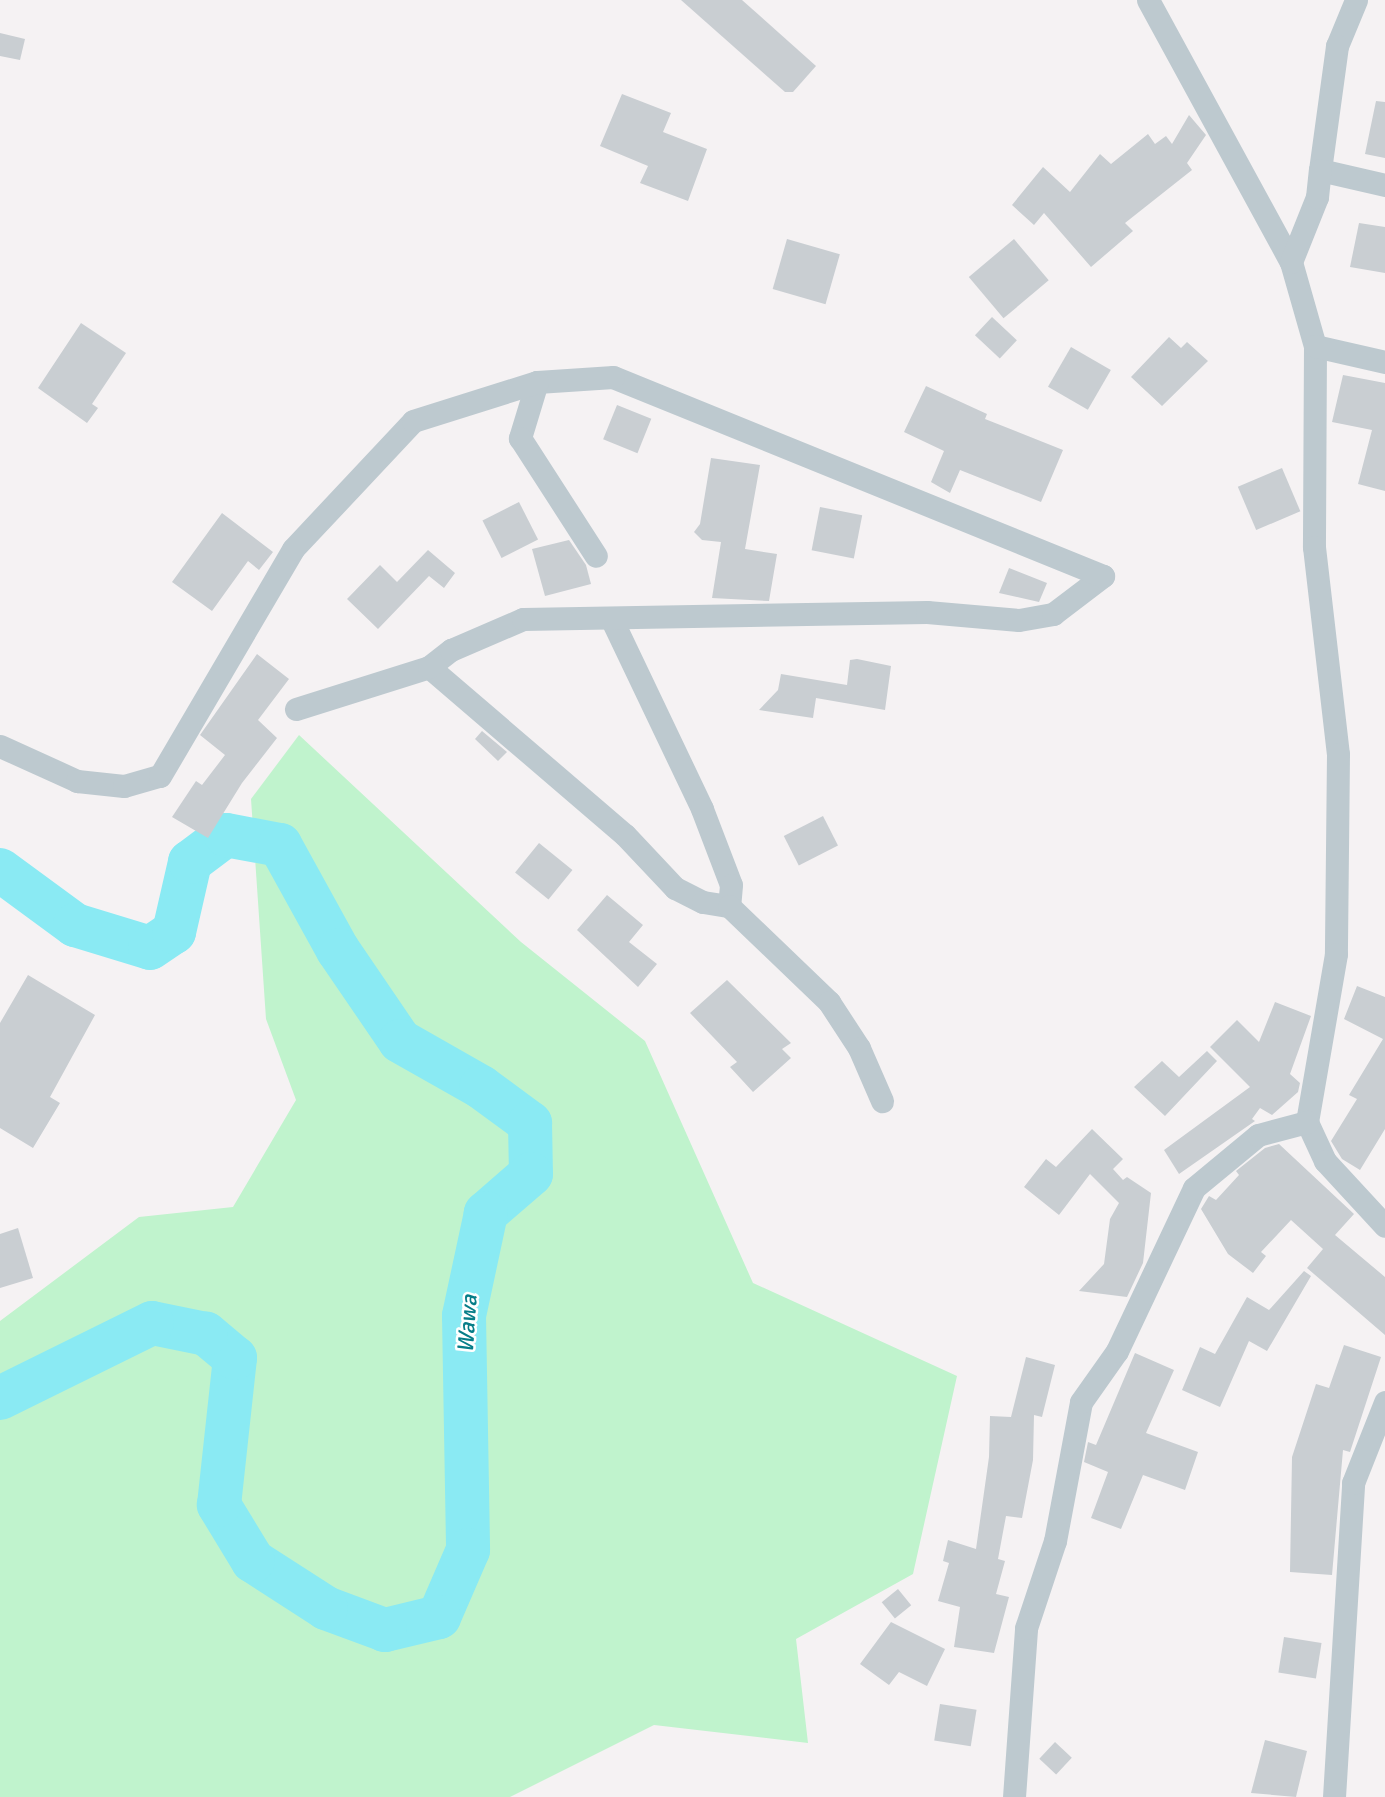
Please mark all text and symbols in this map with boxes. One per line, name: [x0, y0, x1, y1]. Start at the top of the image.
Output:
water label: Wawa: [452, 1294, 484, 1354]

